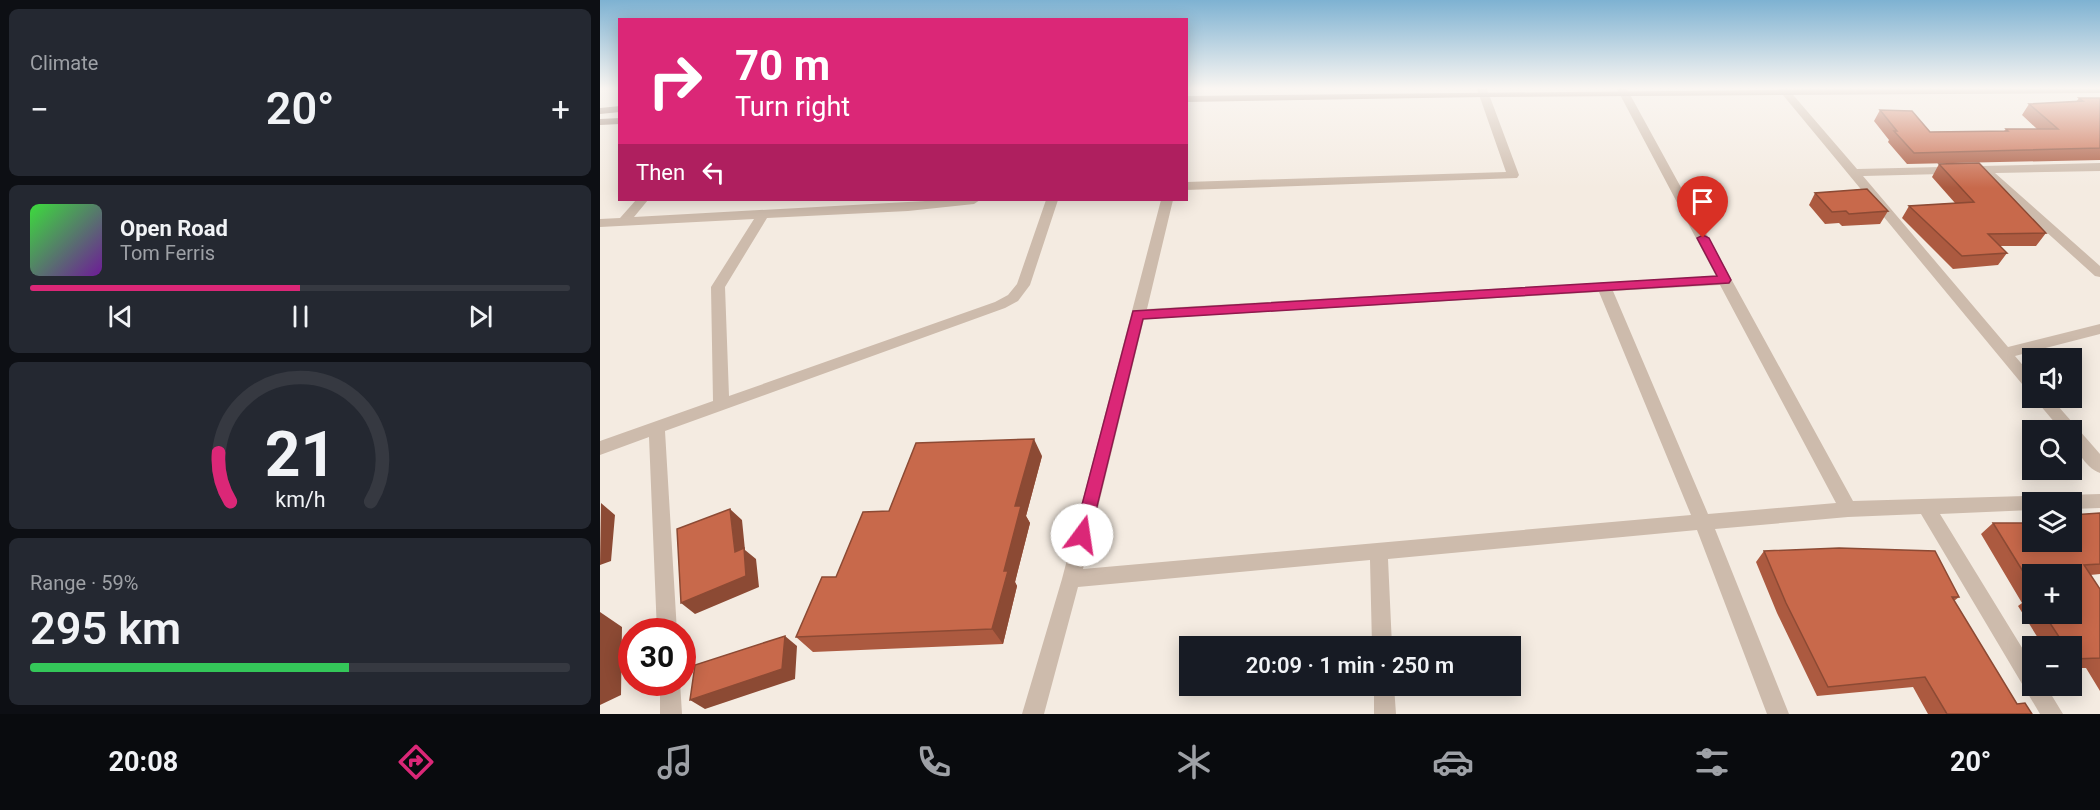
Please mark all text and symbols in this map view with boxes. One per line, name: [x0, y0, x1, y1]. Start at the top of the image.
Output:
text: 70 m: [735, 41, 830, 90]
icon: right: [636, 42, 714, 120]
text: Climate: [30, 51, 98, 75]
text: 20°: [266, 82, 334, 135]
text: −: [30, 90, 49, 129]
text: +: [551, 90, 570, 129]
text: Turn right: [735, 91, 850, 123]
icon: left: [697, 156, 730, 189]
text: Then: [636, 160, 685, 185]
pin: [1677, 176, 1728, 238]
icon: arrive: [1686, 185, 1719, 218]
text: Open Road: [120, 216, 228, 241]
text: Tom Ferris: [120, 241, 215, 265]
icon: previous: [104, 300, 137, 333]
icon: pause: [284, 300, 317, 333]
icon: next: [464, 300, 497, 333]
map controls: [2022, 348, 2082, 696]
button: sound: [2022, 348, 2082, 408]
text: 21: [264, 418, 336, 491]
button: search: [2022, 420, 2082, 480]
text: km/h: [275, 488, 325, 513]
button: layers: [2022, 492, 2082, 552]
position arrow: [1050, 503, 1114, 567]
button: +: [2022, 564, 2082, 624]
text: Range · 59%: [30, 571, 138, 595]
text: 295 km: [30, 602, 181, 655]
speed limit sign: 30: [618, 618, 696, 696]
button: −: [2022, 636, 2082, 696]
text: 20:09 · 1 min · 250 m: [1246, 653, 1454, 678]
icon: directions: [395, 741, 437, 783]
icon: music: [654, 741, 696, 783]
icon: phone: [913, 741, 955, 783]
icon: climate: [1173, 741, 1215, 783]
icon: car: [1432, 741, 1474, 783]
icon: filters: [1691, 741, 1733, 783]
text: 20:08: [109, 746, 178, 778]
text: 20°: [1950, 746, 1991, 778]

